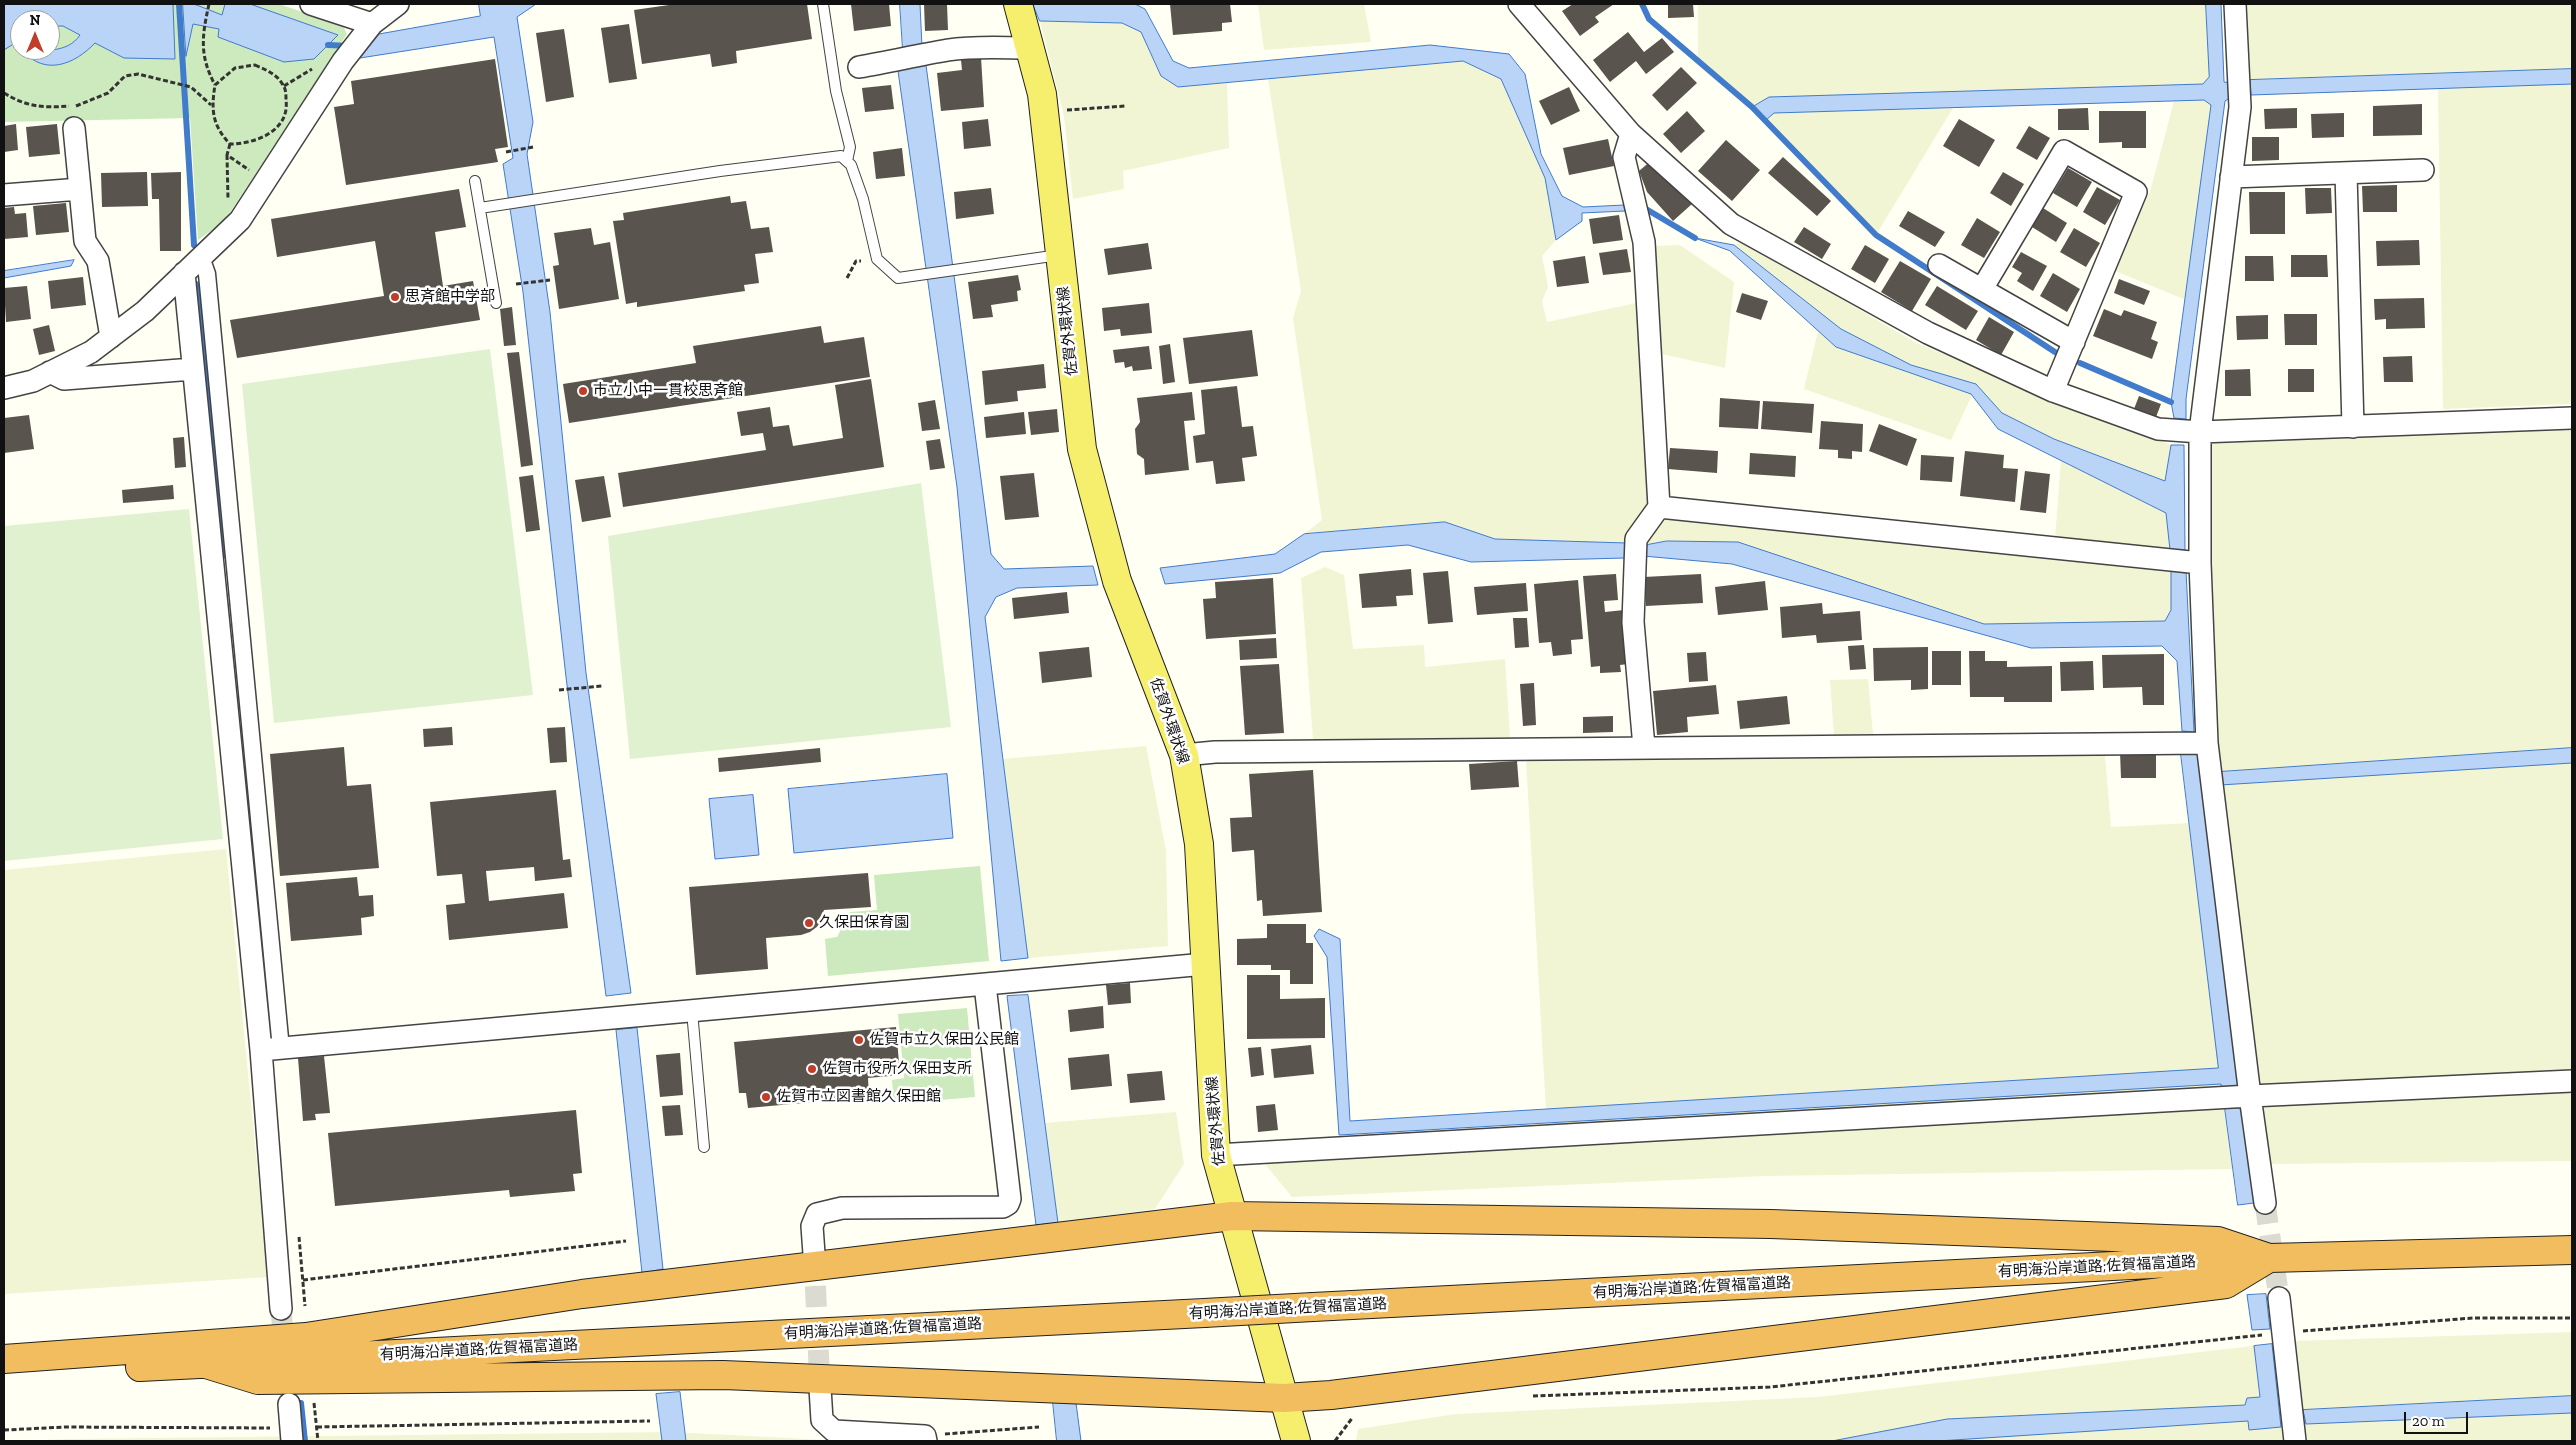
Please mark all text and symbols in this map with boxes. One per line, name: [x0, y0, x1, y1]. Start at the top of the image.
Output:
north arrow: [10, 10, 60, 60]
text: N: [30, 12, 40, 29]
street label: 佐賀外環状線: [1054, 285, 1082, 377]
place label: 思斉館中学部: [405, 288, 495, 306]
marker: 思斉館中学部: [389, 291, 401, 303]
place label: 市立小中一貫校思斉館: [593, 382, 743, 400]
marker: 市立小中一貫校思斉館: [577, 385, 589, 397]
street label: 佐賀外環状線: [1146, 676, 1192, 766]
place label: 久保田保育園: [819, 914, 909, 932]
marker: 久保田保育園: [803, 917, 815, 929]
place label: 佐賀市立久保田公民館: [869, 1031, 1019, 1049]
marker: 佐賀市立久保田公民館: [853, 1034, 865, 1046]
place label: 佐賀市役所久保田支所: [822, 1060, 972, 1078]
marker: 佐賀市役所久保田支所: [806, 1063, 818, 1075]
street label: 佐賀外環状線: [1203, 1075, 1229, 1167]
place label: 佐賀市立図書館久保田館: [776, 1088, 941, 1106]
marker: 佐賀市立図書館久保田館: [760, 1091, 772, 1103]
street label: 有明海沿岸道路;佐賀福富道路: [1997, 1253, 2197, 1281]
street label: 有明海沿岸道路;佐賀福富道路: [1592, 1274, 1792, 1302]
street label: 有明海沿岸道路;佐賀福富道路: [1188, 1295, 1388, 1323]
street label: 有明海沿岸道路;佐賀福富道路: [783, 1315, 983, 1343]
street label: 有明海沿岸道路;佐賀福富道路: [379, 1336, 579, 1364]
scale bar: [2406, 1402, 2470, 1434]
text: 20 m: [2412, 1412, 2445, 1430]

